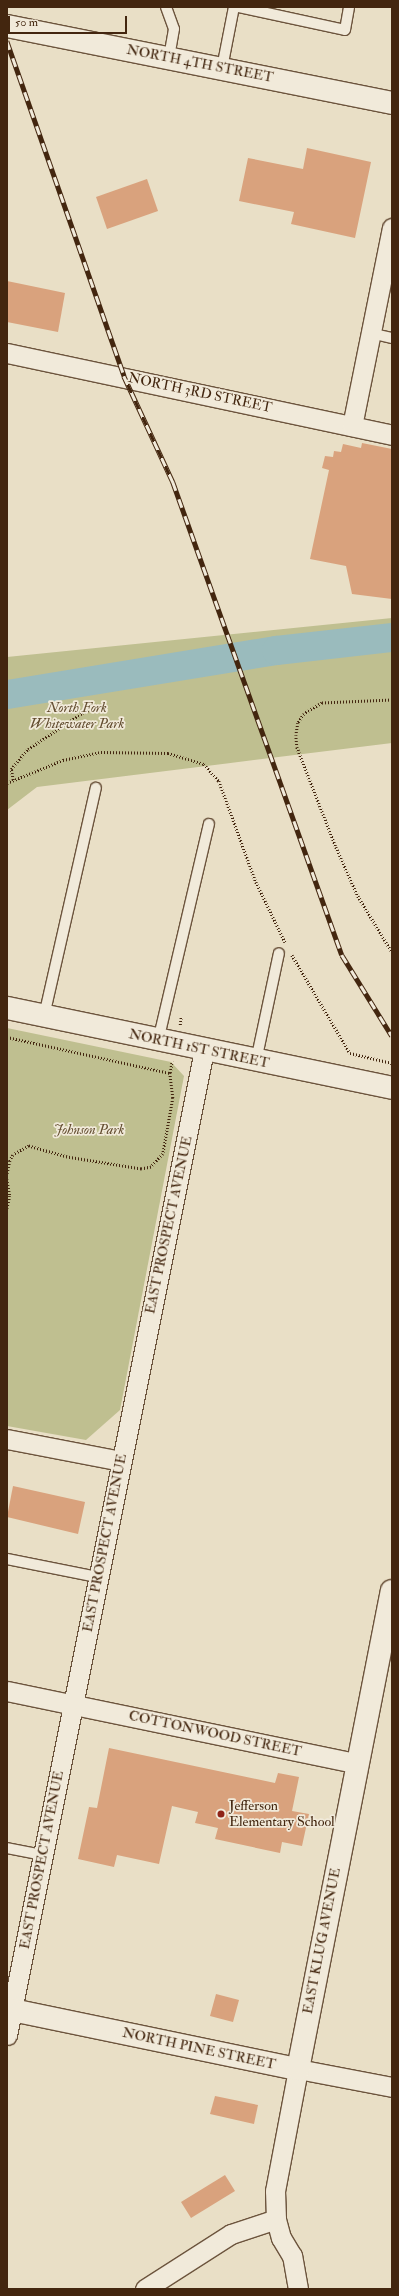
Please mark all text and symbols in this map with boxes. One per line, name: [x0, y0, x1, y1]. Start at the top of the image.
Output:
scale bar: [10, 8, 129, 34]
text: 50 m: [15, 15, 38, 30]
street label: NORTH 4TH STREET: [125, 42, 275, 86]
street label: NORTH 3RD STREET: [127, 370, 273, 416]
park label: North Fork Whitewater Park: [30, 700, 124, 732]
street label: NORTH 1ST STREET: [127, 1026, 271, 1072]
park label: Johnson Park: [54, 1122, 124, 1138]
street label: EAST PROSPECT AVENUE: [142, 1135, 196, 1315]
street label: EAST PROSPECT AVENUE: [79, 1452, 131, 1634]
street label: COTTONWOOD STREET: [127, 1707, 303, 1761]
street label: EAST PROSPECT AVENUE: [16, 1769, 68, 1951]
place label: Jefferson Elementary School: [229, 1798, 335, 1830]
marker: Jefferson Elementary School: [216, 1809, 226, 1819]
street label: EAST KLUG AVENUE: [300, 1866, 344, 2016]
street label: NORTH PINE STREET: [121, 2025, 277, 2073]

